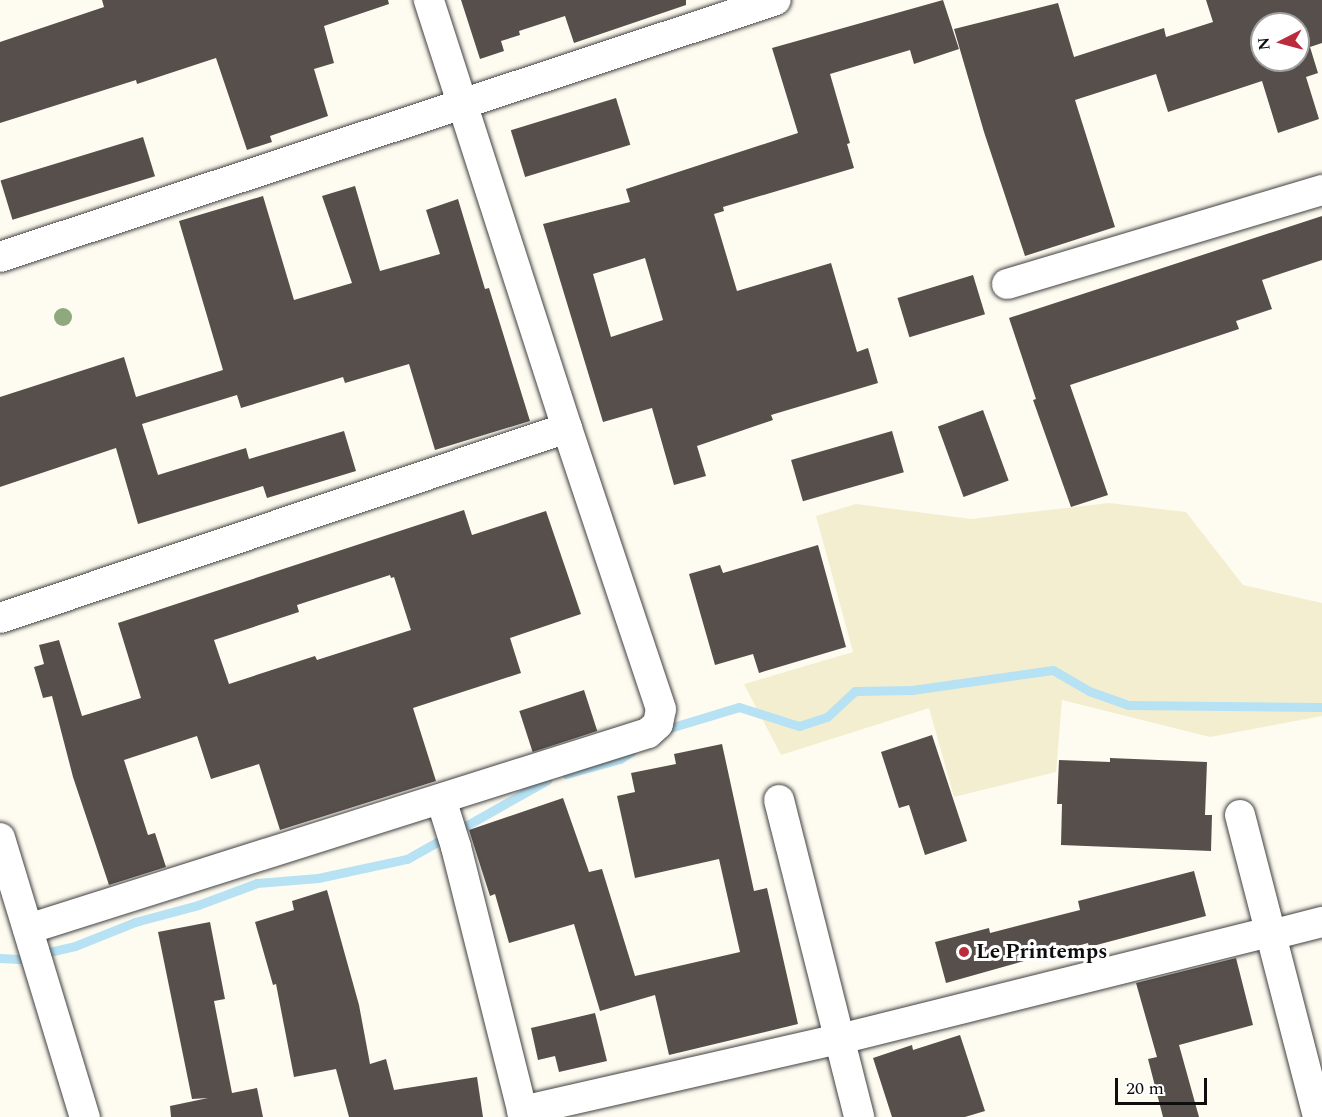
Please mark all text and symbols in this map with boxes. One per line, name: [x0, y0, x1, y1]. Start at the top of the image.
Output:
north arrow: [1250, 12, 1310, 72]
text: N: [1251, 36, 1277, 51]
place label: Le Printemps: [976, 939, 1107, 965]
marker: Le Printemps: [957, 945, 971, 959]
scale bar: [1118, 1066, 1210, 1104]
text: 20 m: [1126, 1075, 1164, 1102]

